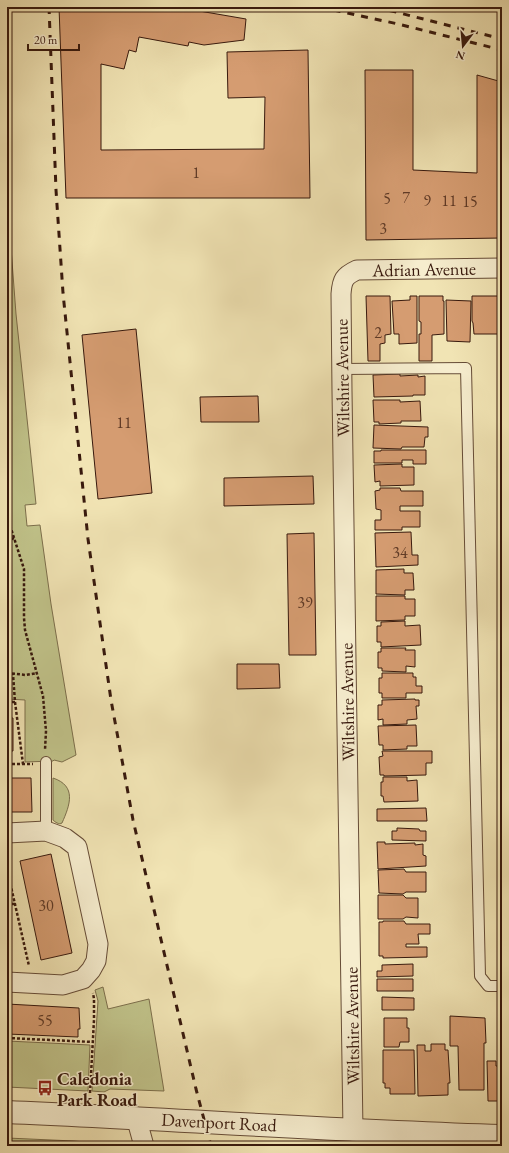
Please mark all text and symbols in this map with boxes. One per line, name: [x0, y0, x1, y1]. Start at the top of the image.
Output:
scale bar: [28, 26, 79, 52]
north arrow: [443, 26, 483, 66]
text: 20 m: [34, 32, 58, 48]
text: N: [454, 48, 466, 64]
house number: 1: [192, 162, 200, 183]
house number: 7: [402, 187, 410, 208]
house number: 5: [383, 188, 391, 209]
house number: 9: [423, 190, 431, 211]
house number: 11: [441, 190, 457, 211]
house number: 15: [462, 191, 478, 212]
house number: 3: [379, 218, 387, 239]
street label: Adrian Avenue: [371, 257, 476, 281]
street label: Wiltshire Avenue: [329, 319, 355, 437]
house number: 2: [374, 322, 382, 343]
house number: 11: [116, 412, 132, 433]
house number: 34: [392, 542, 408, 563]
house number: 39: [297, 592, 313, 613]
street label: Wiltshire Avenue: [334, 643, 360, 761]
house number: 30: [38, 895, 54, 916]
street label: Wiltshire Avenue: [339, 967, 365, 1085]
house number: 55: [37, 1010, 53, 1031]
place label: Caledonia Park Road: [57, 1067, 137, 1111]
bus stop icon: Caledonia Park Road: [36, 1079, 54, 1097]
street label: Davenport Road: [161, 1107, 278, 1137]

